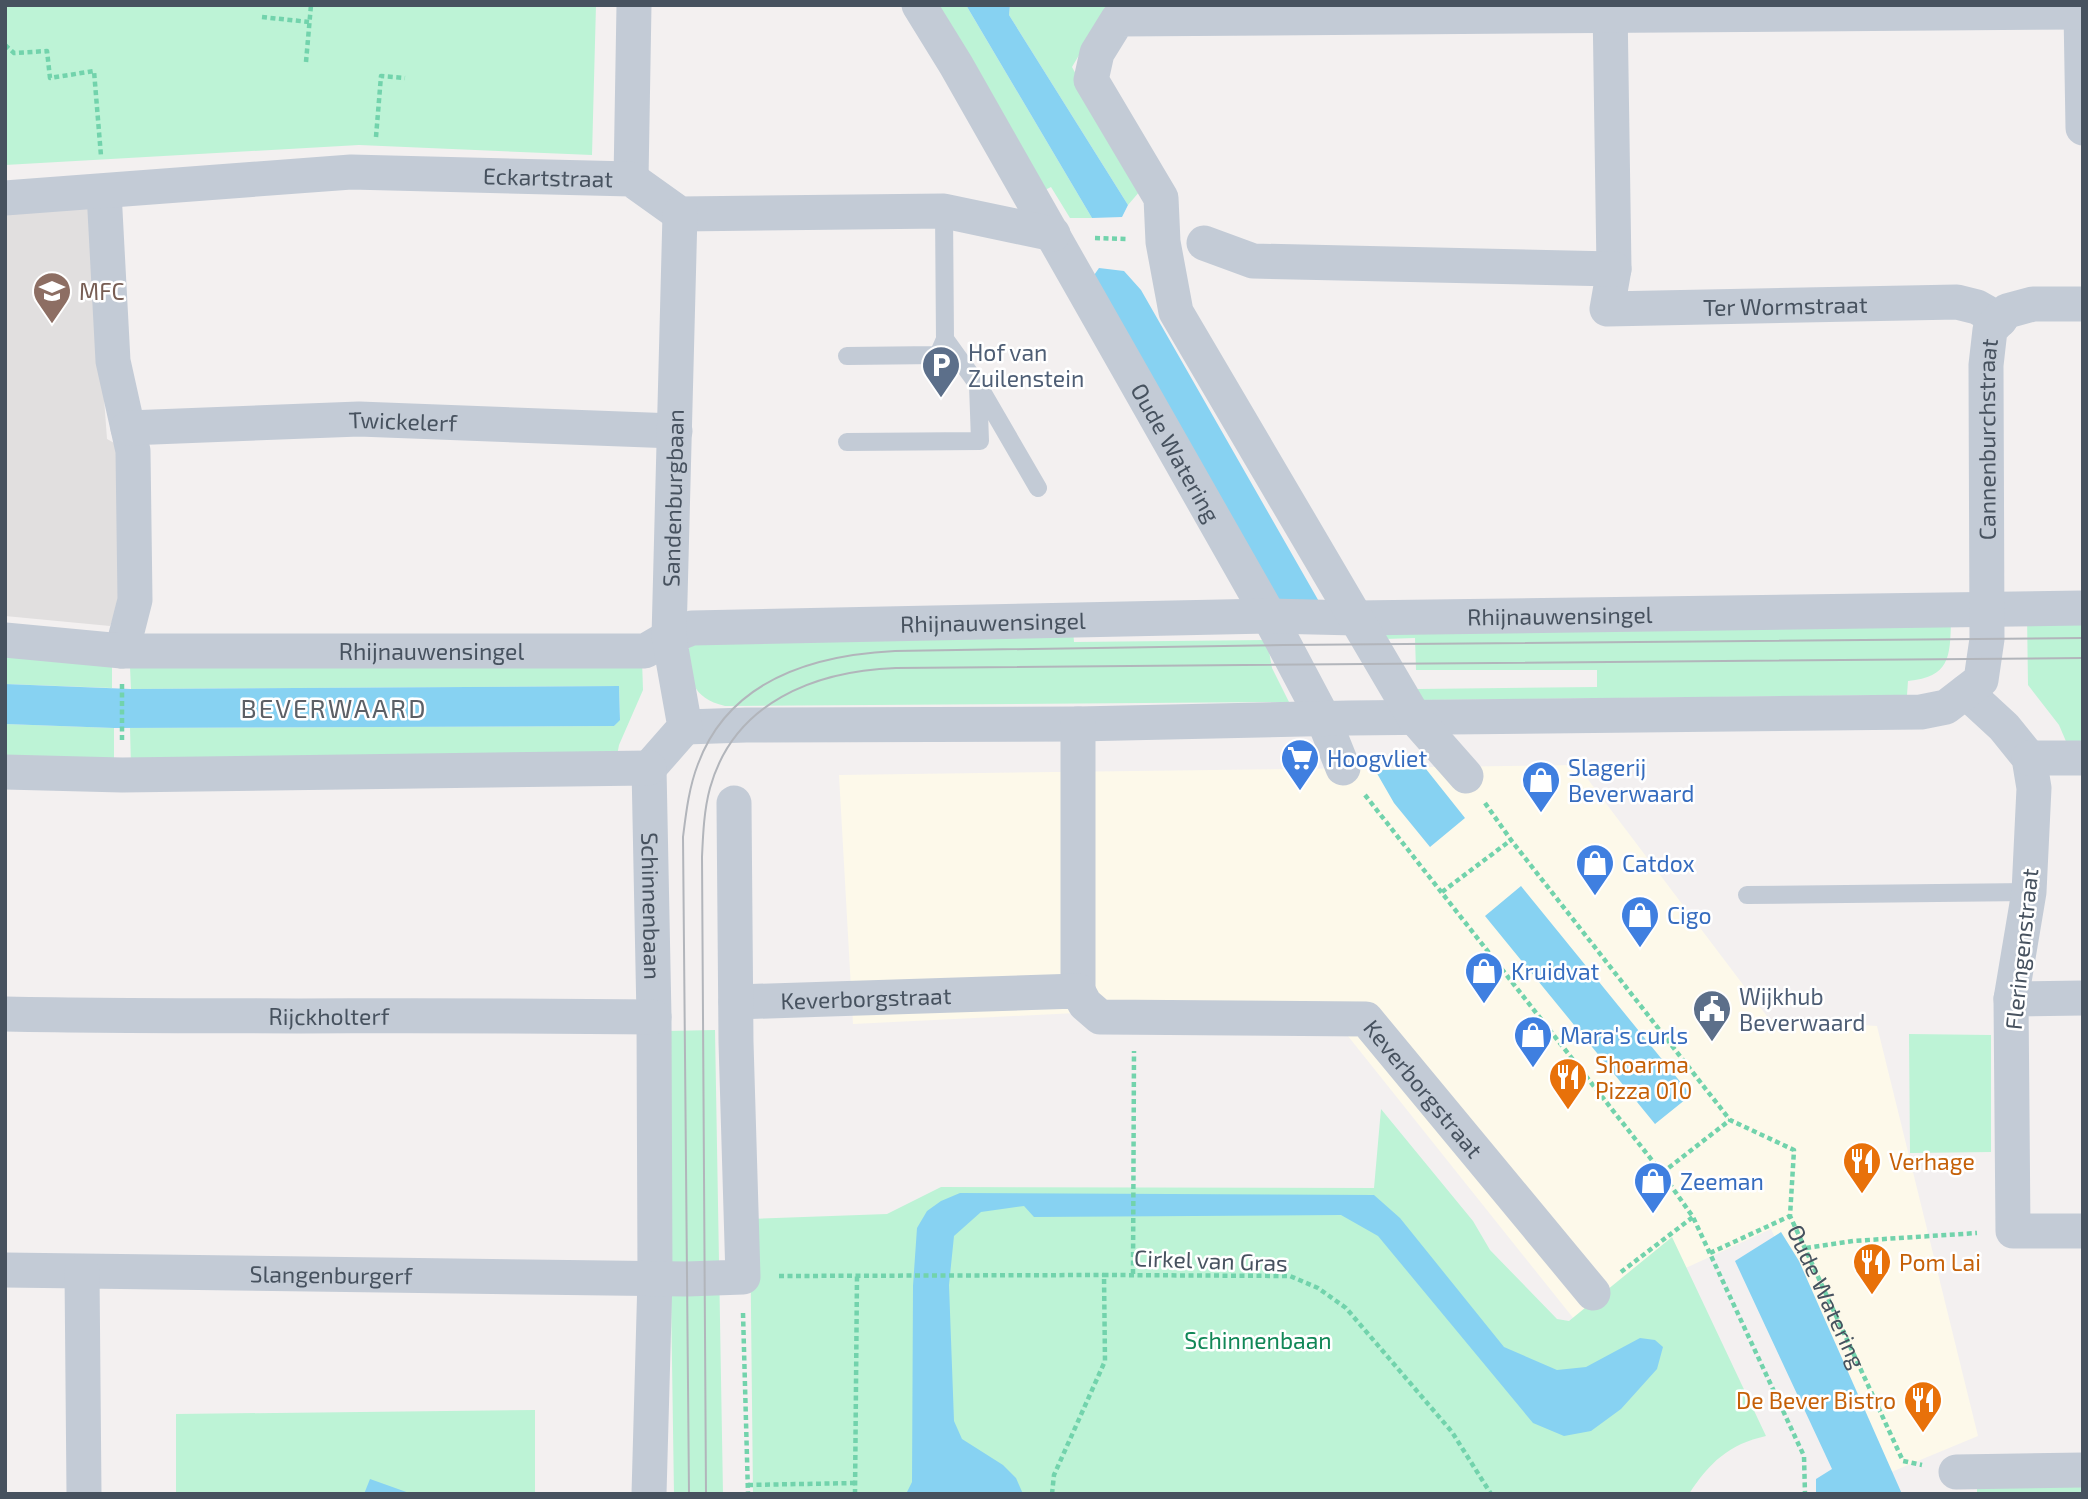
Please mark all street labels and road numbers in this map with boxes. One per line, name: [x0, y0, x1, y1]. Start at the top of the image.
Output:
street label: Eckartstraat: [483, 161, 614, 193]
street label: Ter Wormstraat: [1703, 290, 1868, 321]
street label: Cannenburchstraat: [1972, 337, 2003, 540]
street label: Oude Watering: [1126, 378, 1227, 527]
street label: Twickelerf: [348, 405, 459, 437]
street label: Sandenburgbaan: [656, 409, 689, 587]
street label: Rhijnauwensingel: [1467, 600, 1653, 630]
street label: Rhijnauwensingel: [900, 606, 1086, 638]
street label: Rhijnauwensingel: [339, 637, 524, 665]
street label: Schinnenbaan: [636, 832, 667, 980]
street label: Fleringenstraat: [1999, 867, 2043, 1031]
street label: Keverborgstraat: [780, 981, 952, 1015]
street label: Rijckholterf: [269, 1002, 391, 1030]
street label: Keverborgstraat: [1358, 1014, 1489, 1163]
street label: Oude Watering: [1782, 1220, 1872, 1373]
street label: Cirkel van Gras: [1134, 1243, 1288, 1277]
street label: Slangenburgerf: [249, 1259, 414, 1289]

